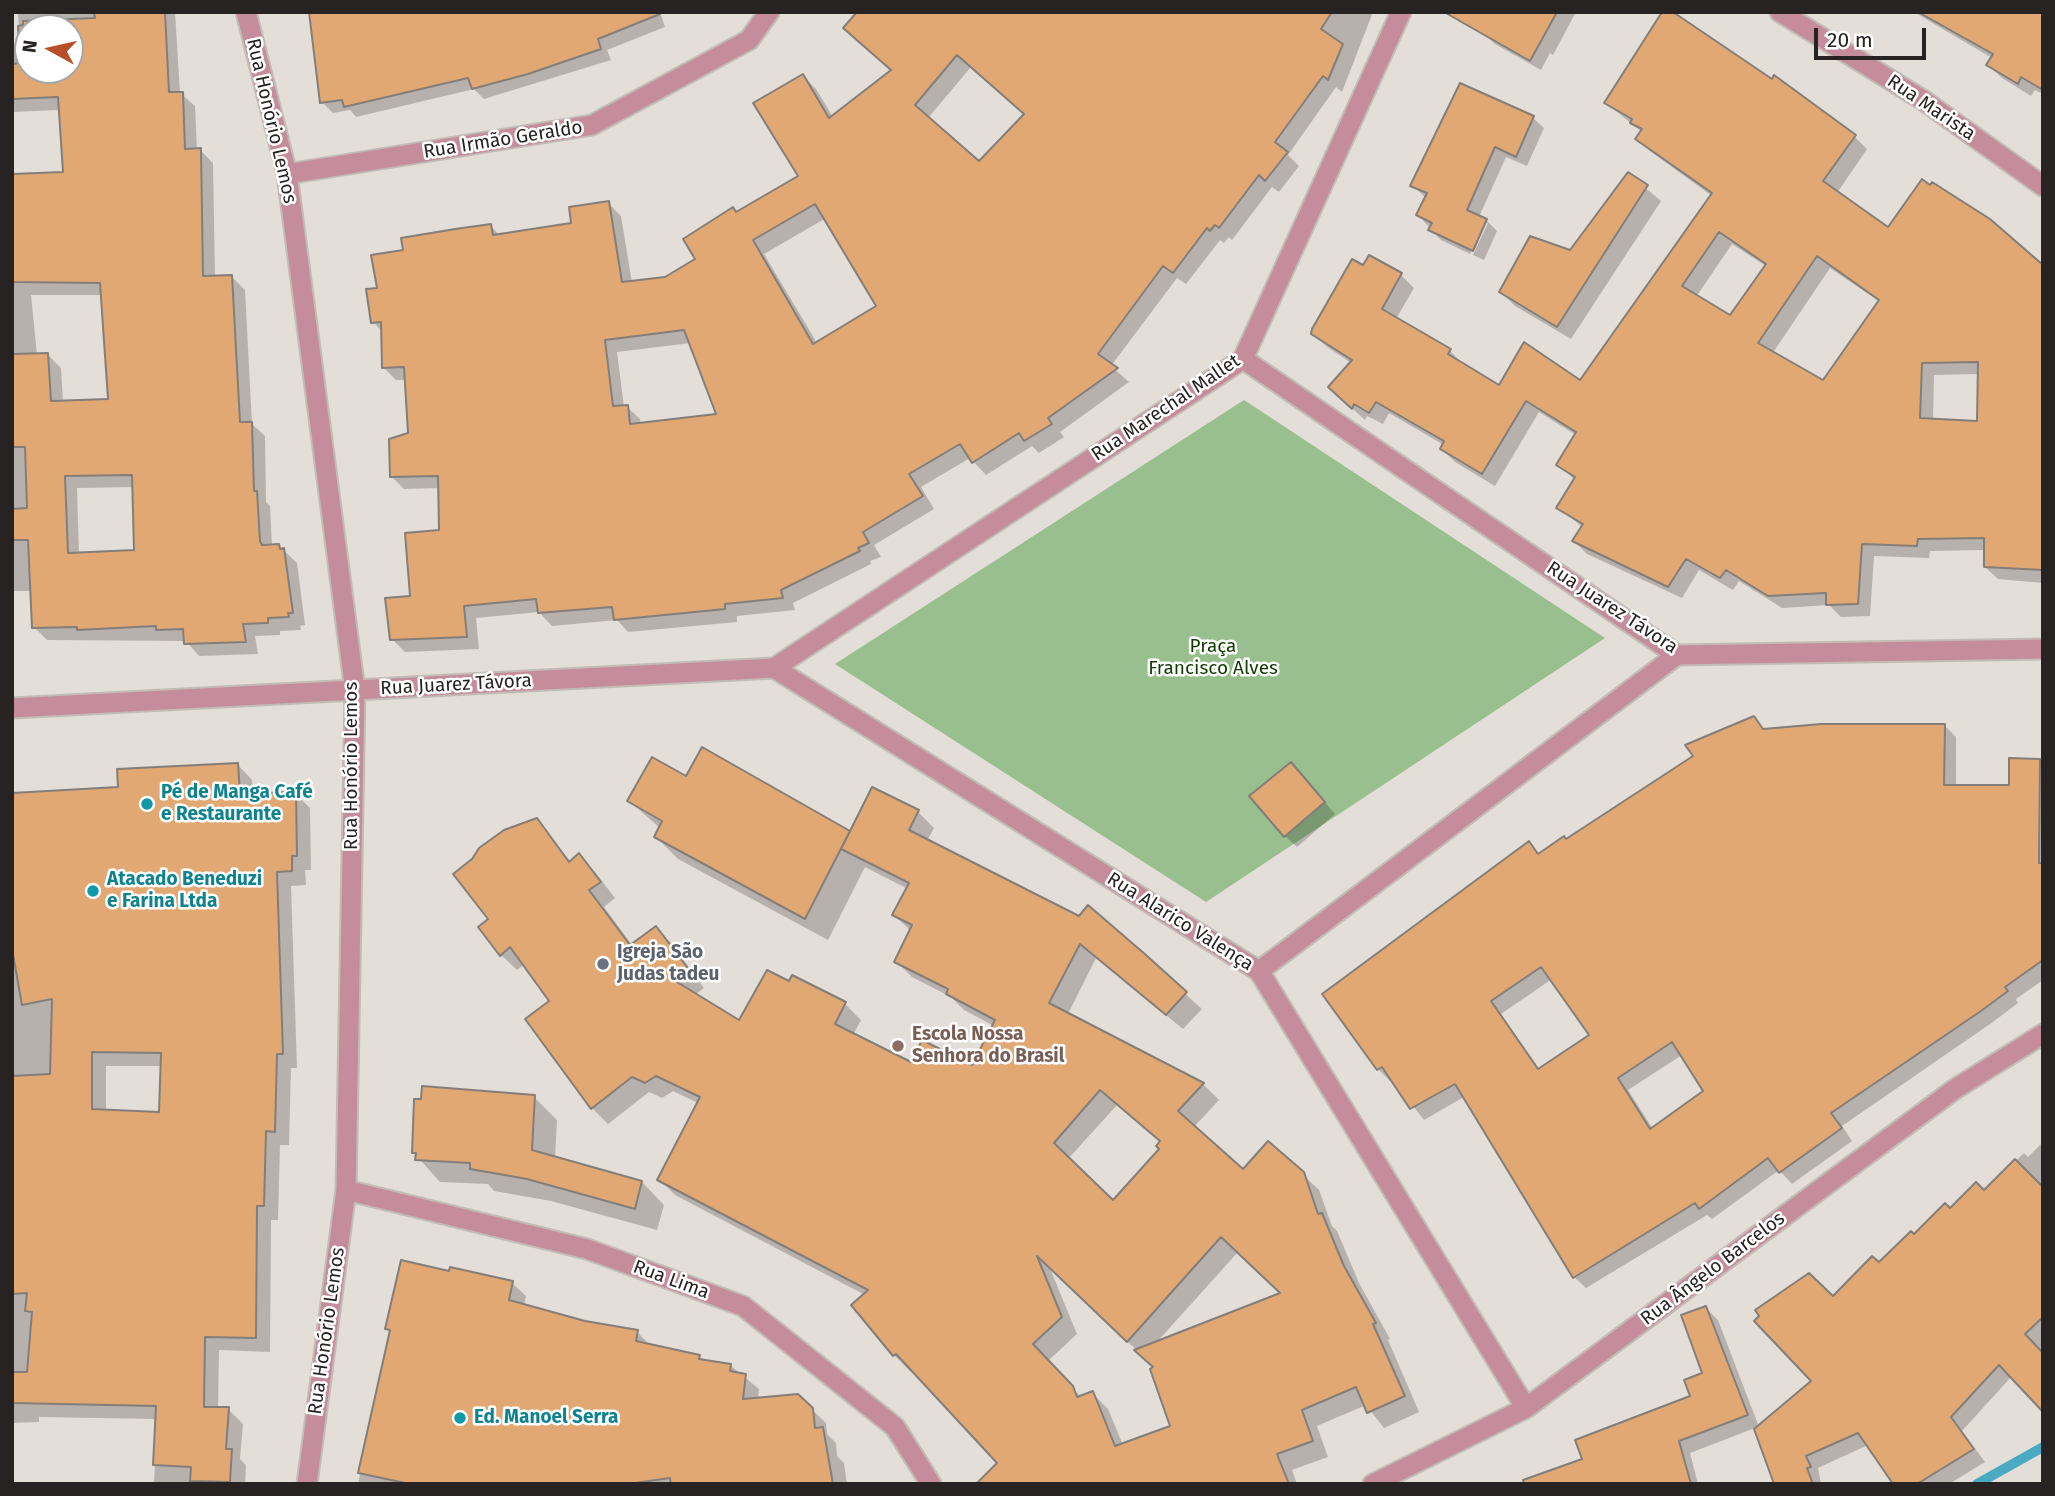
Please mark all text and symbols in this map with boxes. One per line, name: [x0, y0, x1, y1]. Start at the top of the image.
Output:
north arrow: [14, 14, 84, 84]
scale bar: [1817, 14, 1929, 58]
text: 20 m: [1827, 27, 1873, 53]
street label: Rua Honório Lemos: [241, 36, 301, 206]
text: N: [17, 38, 42, 54]
street label: Rua Marista: [1882, 70, 1980, 146]
street label: Rua Irmão Geraldo: [422, 116, 584, 164]
street label: Rua Marechal Mallet: [1087, 350, 1245, 466]
street label: Rua Juarez Távora: [1542, 557, 1682, 659]
park label: Praça Francisco Alves: [1148, 636, 1278, 680]
street label: Rua Juarez Távora: [380, 670, 532, 700]
street label: Rua Honório Lemos: [341, 682, 363, 850]
place label: Pé de Manga Café e Restaurante: [161, 782, 313, 826]
marker: Pé de Manga Café e Restaurante: [139, 796, 155, 812]
street label: Rua Alarico Valença: [1103, 868, 1257, 976]
place label: Atacado Beneduzi e Farina Ltda: [107, 869, 262, 913]
marker: Atacado Beneduzi e Farina Ltda: [85, 883, 101, 899]
place label: Igreja São Judas tadeu: [617, 942, 719, 986]
marker: Igreja São Judas tadeu: [595, 956, 611, 972]
place label: Escola Nossa Senhora do Brasil: [912, 1024, 1064, 1068]
marker: Escola Nossa Senhora do Brasil: [890, 1038, 906, 1054]
street label: Rua Ângelo Barcelos: [1636, 1207, 1790, 1331]
street label: Rua Honório Lemos: [304, 1246, 350, 1416]
street label: Rua Lima: [630, 1256, 712, 1304]
place label: Ed. Manoel Serra: [474, 1407, 618, 1429]
marker: Ed. Manoel Serra: [452, 1410, 468, 1426]

